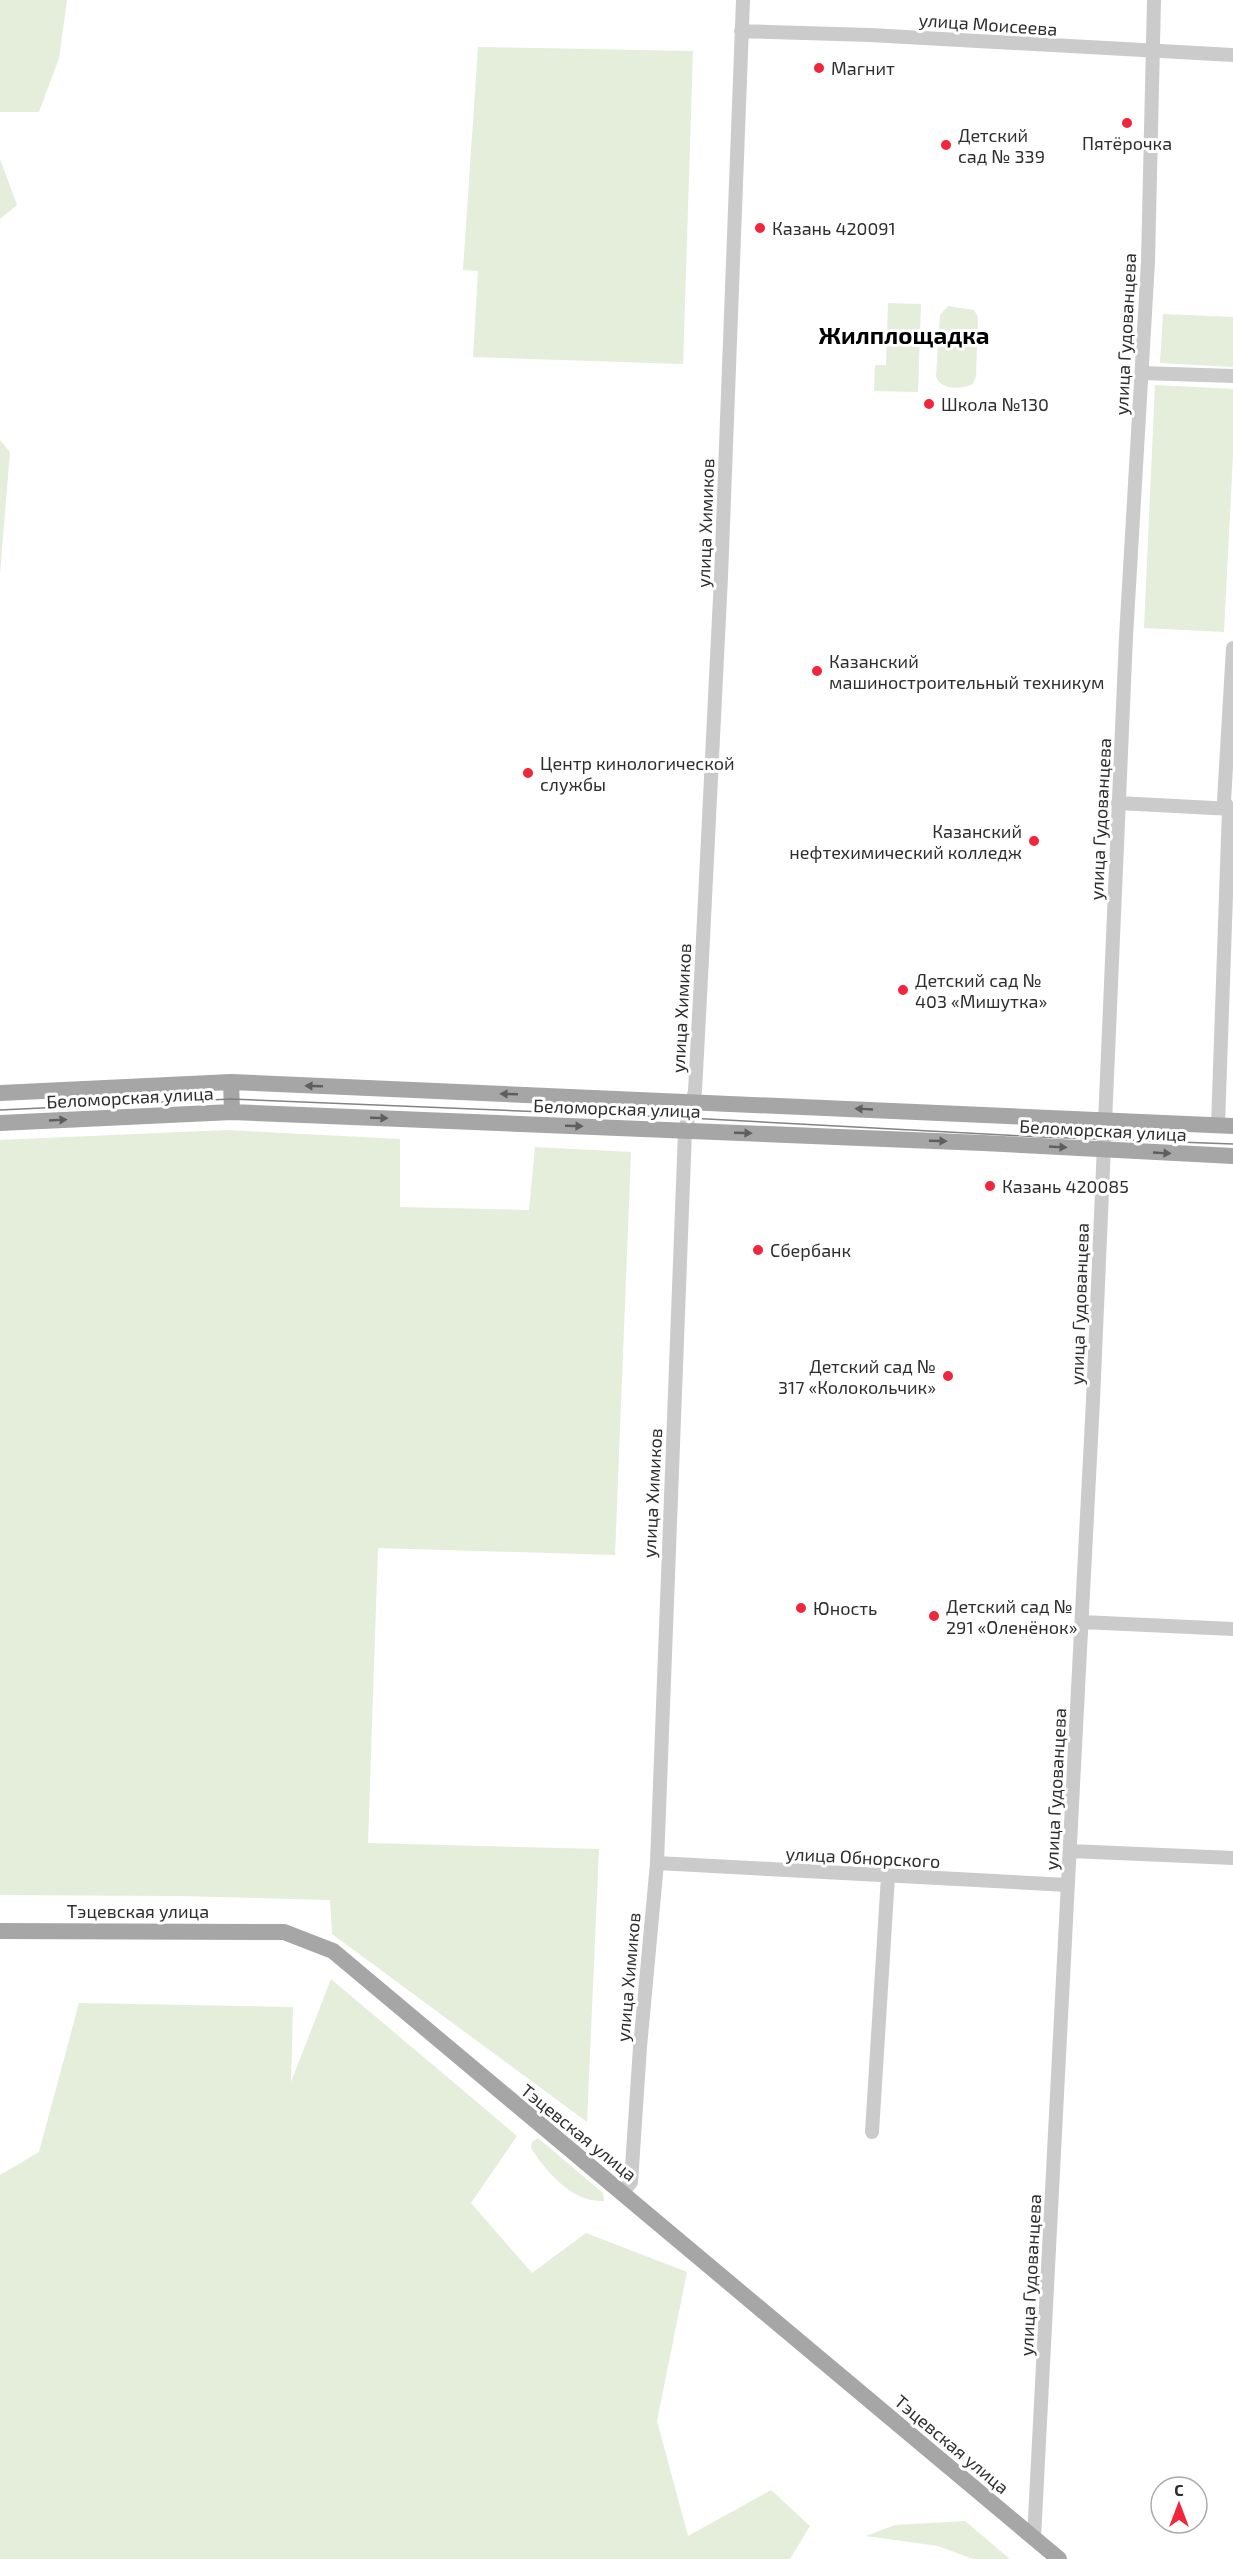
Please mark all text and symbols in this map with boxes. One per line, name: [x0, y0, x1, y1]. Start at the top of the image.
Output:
street label: улица Моисеева: [918, 8, 1058, 40]
place label: Магнит: [831, 57, 895, 79]
marker: Магнит: [812, 61, 826, 75]
marker: Пятёрочка: [1120, 116, 1134, 130]
place label: Детский сад № 339: [958, 124, 1045, 167]
place label: Пятёрочка: [1082, 132, 1172, 154]
marker: Детский сад № 339: [939, 138, 953, 152]
place label: Казань 420091: [772, 217, 896, 239]
marker: Казань 420091: [753, 221, 767, 235]
street label: улица Гудованцева: [1110, 252, 1140, 416]
district label: Жилплощадка: [818, 320, 990, 349]
place label: Школа №130: [941, 393, 1049, 415]
marker: Школа №130: [922, 397, 936, 411]
street label: улица Химиков: [692, 458, 718, 588]
place label: Казанский машиностроительный техникум: [829, 650, 1105, 693]
marker: Казанский машиностроительный техникум: [810, 664, 824, 678]
street label: улица Гудованцева: [1085, 737, 1115, 901]
place label: Центр кинологической службы: [540, 752, 735, 795]
marker: Центр кинологической службы: [521, 766, 535, 780]
place label: Казанский нефтехимический колледж: [789, 820, 1022, 863]
marker: Казанский нефтехимический колледж: [1027, 834, 1041, 848]
street label: улица Химиков: [667, 943, 695, 1073]
place label: Детский сад № 403 «Мишутка»: [915, 969, 1047, 1012]
marker: Детский сад № 403 «Мишутка»: [896, 983, 910, 997]
one-way arrow: [305, 1081, 324, 1090]
street label: Беломорская улица: [46, 1082, 214, 1112]
one-way arrow: [499, 1090, 518, 1099]
street label: Беломорская улица: [533, 1094, 701, 1122]
one-way arrow: [854, 1105, 873, 1114]
one-way arrow: [370, 1114, 389, 1123]
street label: Беломорская улица: [1019, 1115, 1187, 1145]
one-way arrow: [49, 1116, 68, 1125]
one-way arrow: [564, 1122, 583, 1131]
one-way arrow: [733, 1128, 752, 1137]
one-way arrow: [928, 1136, 947, 1145]
one-way arrow: [1049, 1143, 1068, 1152]
one-way arrow: [1152, 1148, 1171, 1157]
place label: Казань 420085: [1002, 1175, 1129, 1197]
marker: Казань 420085: [983, 1179, 997, 1193]
street label: улица Гудованцева: [1065, 1223, 1093, 1385]
place label: Сбербанк: [770, 1239, 852, 1261]
marker: Сбербанк: [751, 1243, 765, 1257]
place label: Детский сад № 317 «Колокольчик»: [778, 1355, 936, 1398]
marker: Детский сад № 317 «Колокольчик»: [941, 1369, 955, 1383]
street label: улица Химиков: [638, 1428, 666, 1558]
place label: Детский сад № 291 «Оленёнок»: [946, 1595, 1077, 1638]
place label: Юность: [813, 1597, 877, 1619]
marker: Юность: [794, 1601, 808, 1615]
marker: Детский сад № 291 «Оленёнок»: [927, 1609, 941, 1623]
street label: улица Гудованцева: [1040, 1707, 1070, 1871]
street label: улица Обнорского: [785, 1842, 941, 1872]
street label: Тэцевская улица: [67, 1900, 209, 1922]
street label: улица Химиков: [611, 1911, 645, 2043]
street label: Тэцевская улица: [517, 2079, 641, 2185]
street label: улица Гудованцева: [1015, 2193, 1045, 2357]
street label: Тэцевская улица: [890, 2390, 1014, 2498]
north arrow: [1149, 2475, 1209, 2535]
text: С: [1174, 2480, 1184, 2499]

